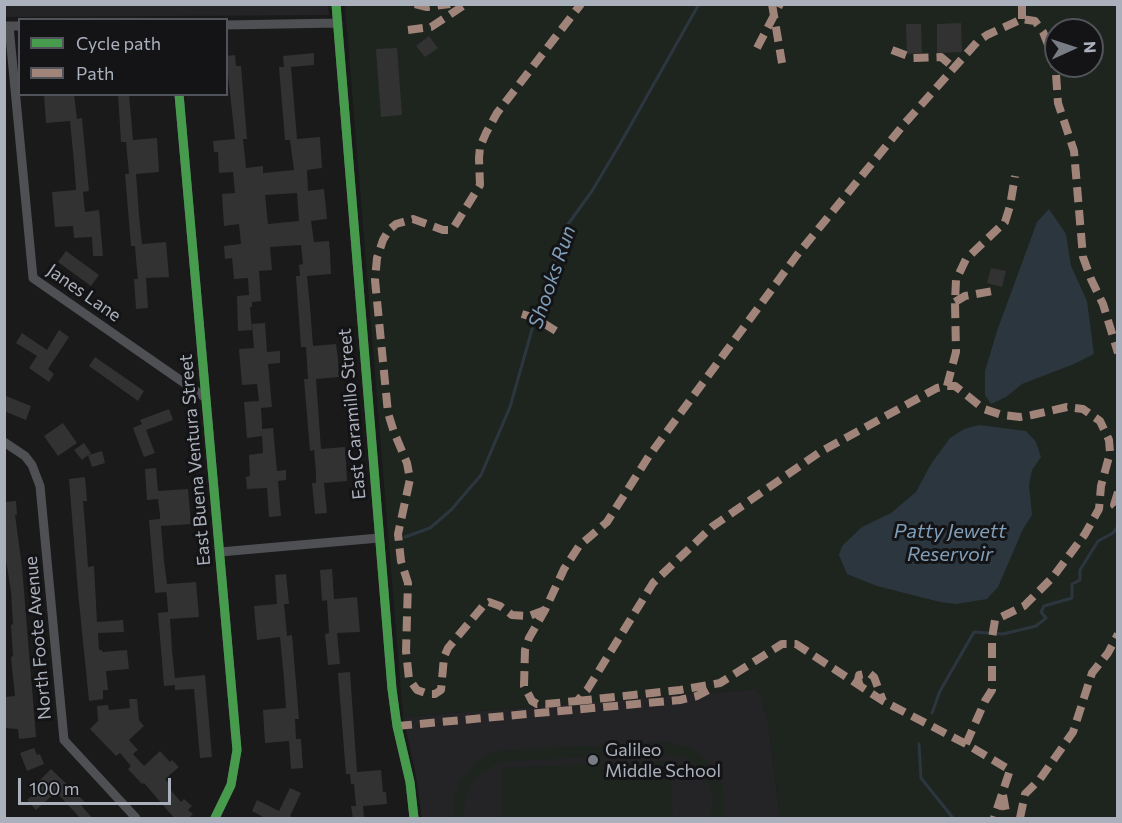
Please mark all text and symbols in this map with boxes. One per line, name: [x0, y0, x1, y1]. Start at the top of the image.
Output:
legend: [18, 18, 228, 96]
north arrow: [1044, 18, 1104, 78]
text: Cycle path: [76, 32, 161, 54]
text: N: [1081, 41, 1100, 54]
text: Path: [76, 62, 114, 84]
water label: Shooks Run: [523, 223, 581, 331]
street label: Janes Lane: [43, 260, 125, 326]
street label: East Caramillo Street: [334, 327, 370, 501]
street label: East Buena Ventura Street: [175, 353, 215, 567]
water label: Patty Jewett Reservoir: [894, 519, 1006, 566]
street label: North Foote Avenue: [20, 555, 56, 721]
place label: Galileo Middle School: [605, 739, 721, 782]
marker: Galileo Middle School: [586, 753, 600, 767]
scale bar: [21, 766, 174, 804]
text: 100 m: [29, 777, 79, 799]

